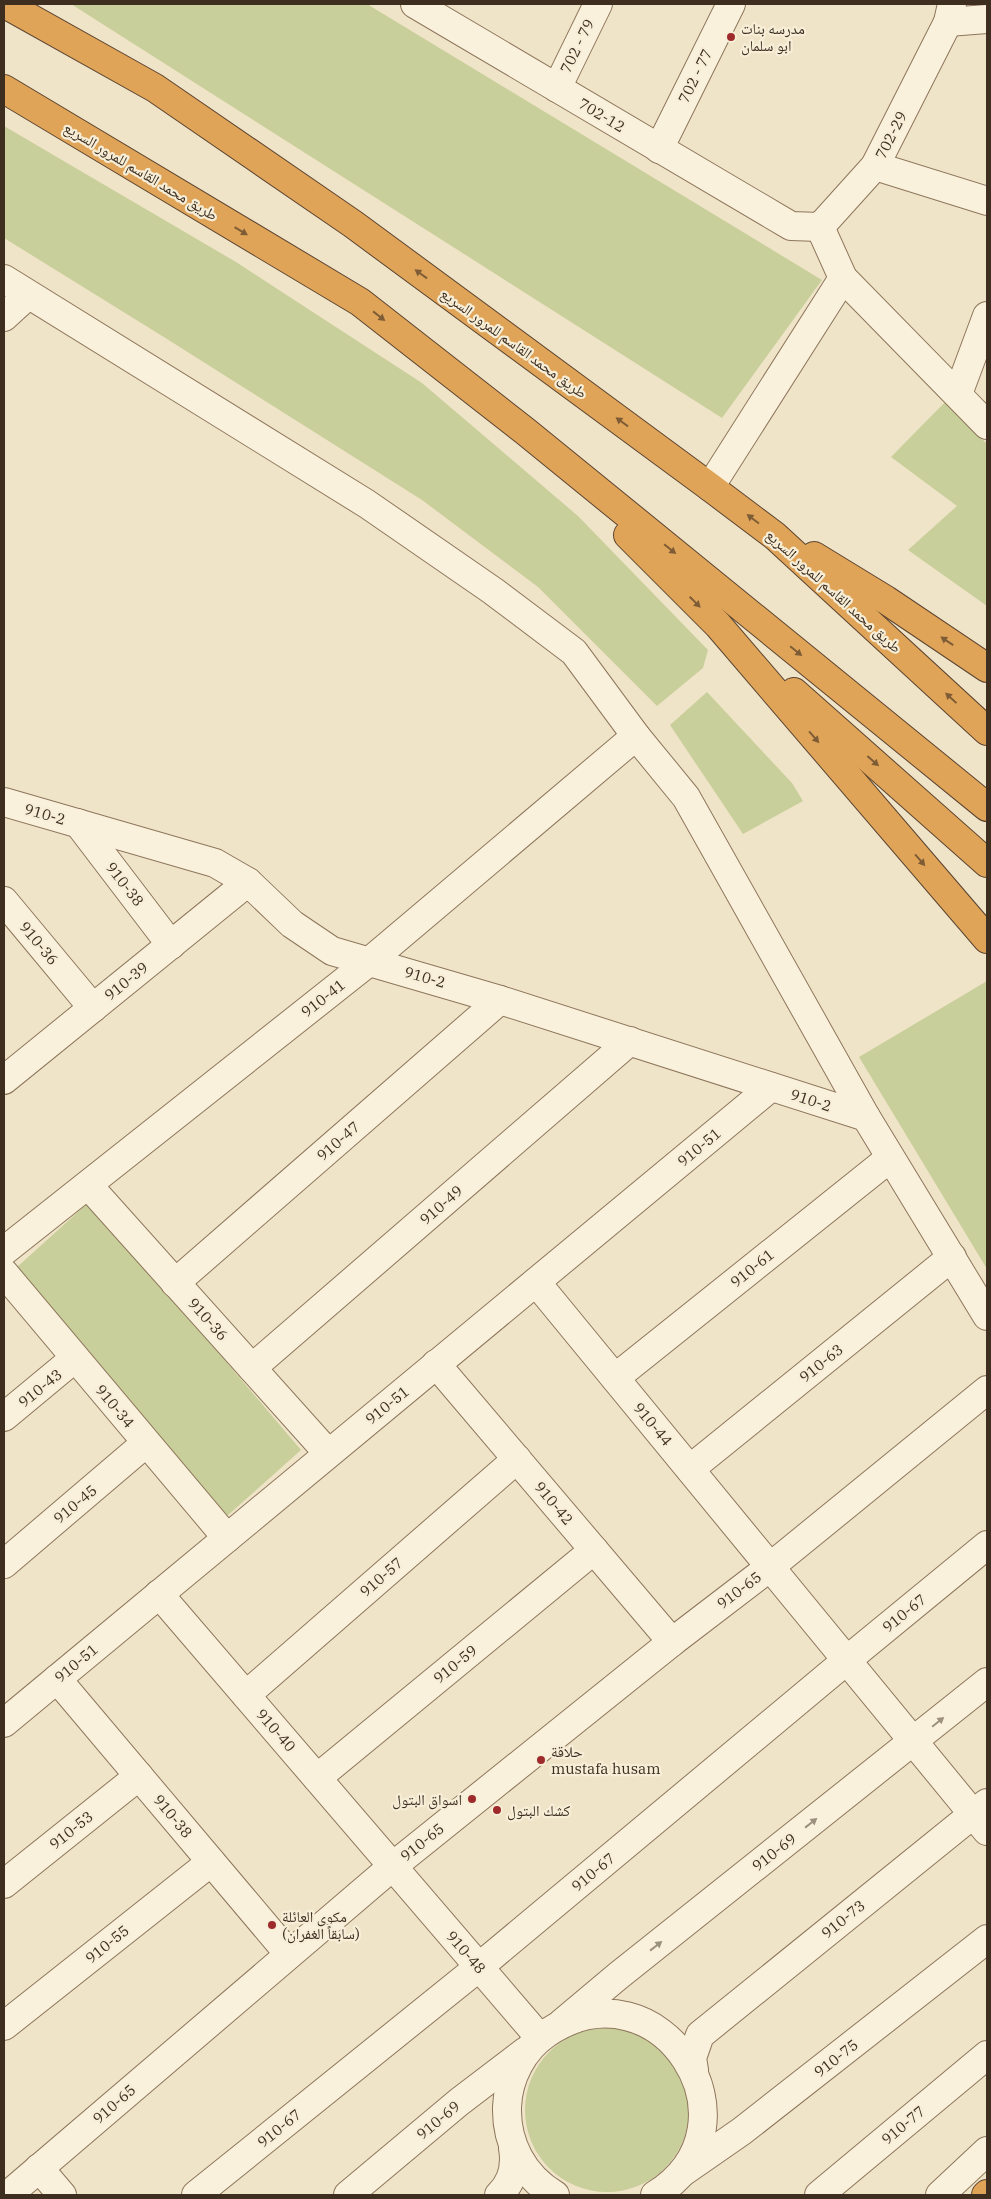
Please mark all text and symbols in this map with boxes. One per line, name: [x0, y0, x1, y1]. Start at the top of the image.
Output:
street label: 702 - 79: [556, 16, 598, 76]
place label: مدرسه بنات ابو سلمان: [741, 19, 805, 56]
marker: مدرسه بنات ابو سلمان: [725, 31, 737, 43]
street label: 702 - 77: [674, 46, 716, 106]
street label: 702-12: [575, 94, 629, 136]
street label: 702-29: [871, 108, 911, 162]
street label: طريق محمد القاسم للمرور السريع: [60, 118, 221, 225]
one-way arrow: [234, 226, 247, 235]
one-way arrow: [414, 269, 428, 279]
street label: طريق محمد القاسم للمرور السريع: [437, 284, 591, 403]
one-way arrow: [372, 311, 385, 322]
one-way arrow: [615, 417, 629, 427]
one-way arrow: [746, 514, 760, 524]
street label: طريق محمد القاسم للمرور السريع: [762, 525, 906, 658]
one-way arrow: [663, 543, 676, 554]
one-way arrow: [689, 596, 701, 608]
one-way arrow: [940, 636, 953, 646]
one-way arrow: [789, 646, 802, 657]
one-way arrow: [946, 692, 958, 704]
one-way arrow: [808, 731, 819, 743]
one-way arrow: [866, 756, 879, 767]
street label: 910-2: [22, 799, 68, 829]
one-way arrow: [914, 854, 926, 866]
street label: 910-38: [102, 858, 148, 910]
street label: 910-36: [15, 917, 63, 969]
street label: 910-39: [100, 958, 152, 1004]
street label: 910-2: [402, 962, 448, 992]
street label: 910-41: [297, 975, 349, 1021]
street label: 910-2: [788, 1084, 834, 1116]
street label: 910-47: [313, 1117, 363, 1165]
street label: 910-51: [673, 1123, 725, 1171]
street label: 910-49: [416, 1181, 466, 1229]
street label: 910-61: [726, 1245, 778, 1291]
street label: 910-36: [184, 1294, 232, 1344]
street label: 910-63: [795, 1340, 847, 1386]
street label: 910-43: [14, 1365, 66, 1411]
street label: 910-34: [91, 1380, 139, 1432]
street label: 910-51: [361, 1382, 413, 1428]
street label: 910-44: [629, 1398, 677, 1450]
street label: 910-42: [530, 1477, 578, 1529]
street label: 910-45: [49, 1480, 101, 1528]
street label: 910-57: [356, 1553, 406, 1601]
street label: 910-65: [713, 1567, 765, 1613]
street label: 910-67: [878, 1590, 930, 1636]
street label: 910-51: [50, 1639, 102, 1687]
street label: 910-59: [429, 1641, 481, 1687]
street label: 910-40: [252, 1705, 300, 1755]
one-way arrow: [931, 1717, 944, 1728]
place label: حلاقة mustafa husam: [551, 1742, 660, 1778]
marker: حلاقة mustafa husam: [535, 1754, 547, 1766]
street label: 910-38: [149, 1790, 197, 1842]
place label: اسواق البتول: [392, 1790, 462, 1810]
marker: اسواق البتول: [466, 1793, 478, 1805]
place label: كشك البتول: [507, 1801, 570, 1821]
marker: كشك البتول: [491, 1804, 503, 1816]
street label: 910-53: [45, 1807, 97, 1853]
one-way arrow: [804, 1818, 817, 1829]
street label: 910-65: [396, 1819, 448, 1865]
street label: 910-69: [748, 1829, 800, 1875]
street label: 910-67: [567, 1848, 619, 1896]
street label: 910-73: [817, 1896, 869, 1942]
place label: مكوى العائلة (سابقاً الغفران): [282, 1907, 360, 1944]
marker: مكوى العائلة (سابقاً الغفران): [266, 1919, 278, 1931]
street label: 910-55: [81, 1921, 133, 1967]
street label: 910-48: [442, 1927, 490, 1977]
one-way arrow: [649, 1940, 662, 1951]
street label: 910-75: [810, 2035, 862, 2081]
street label: 910-65: [89, 2080, 139, 2128]
street label: 910-69: [412, 2096, 464, 2144]
street label: 910-77: [877, 2101, 929, 2149]
street label: 910-67: [253, 2105, 305, 2151]

